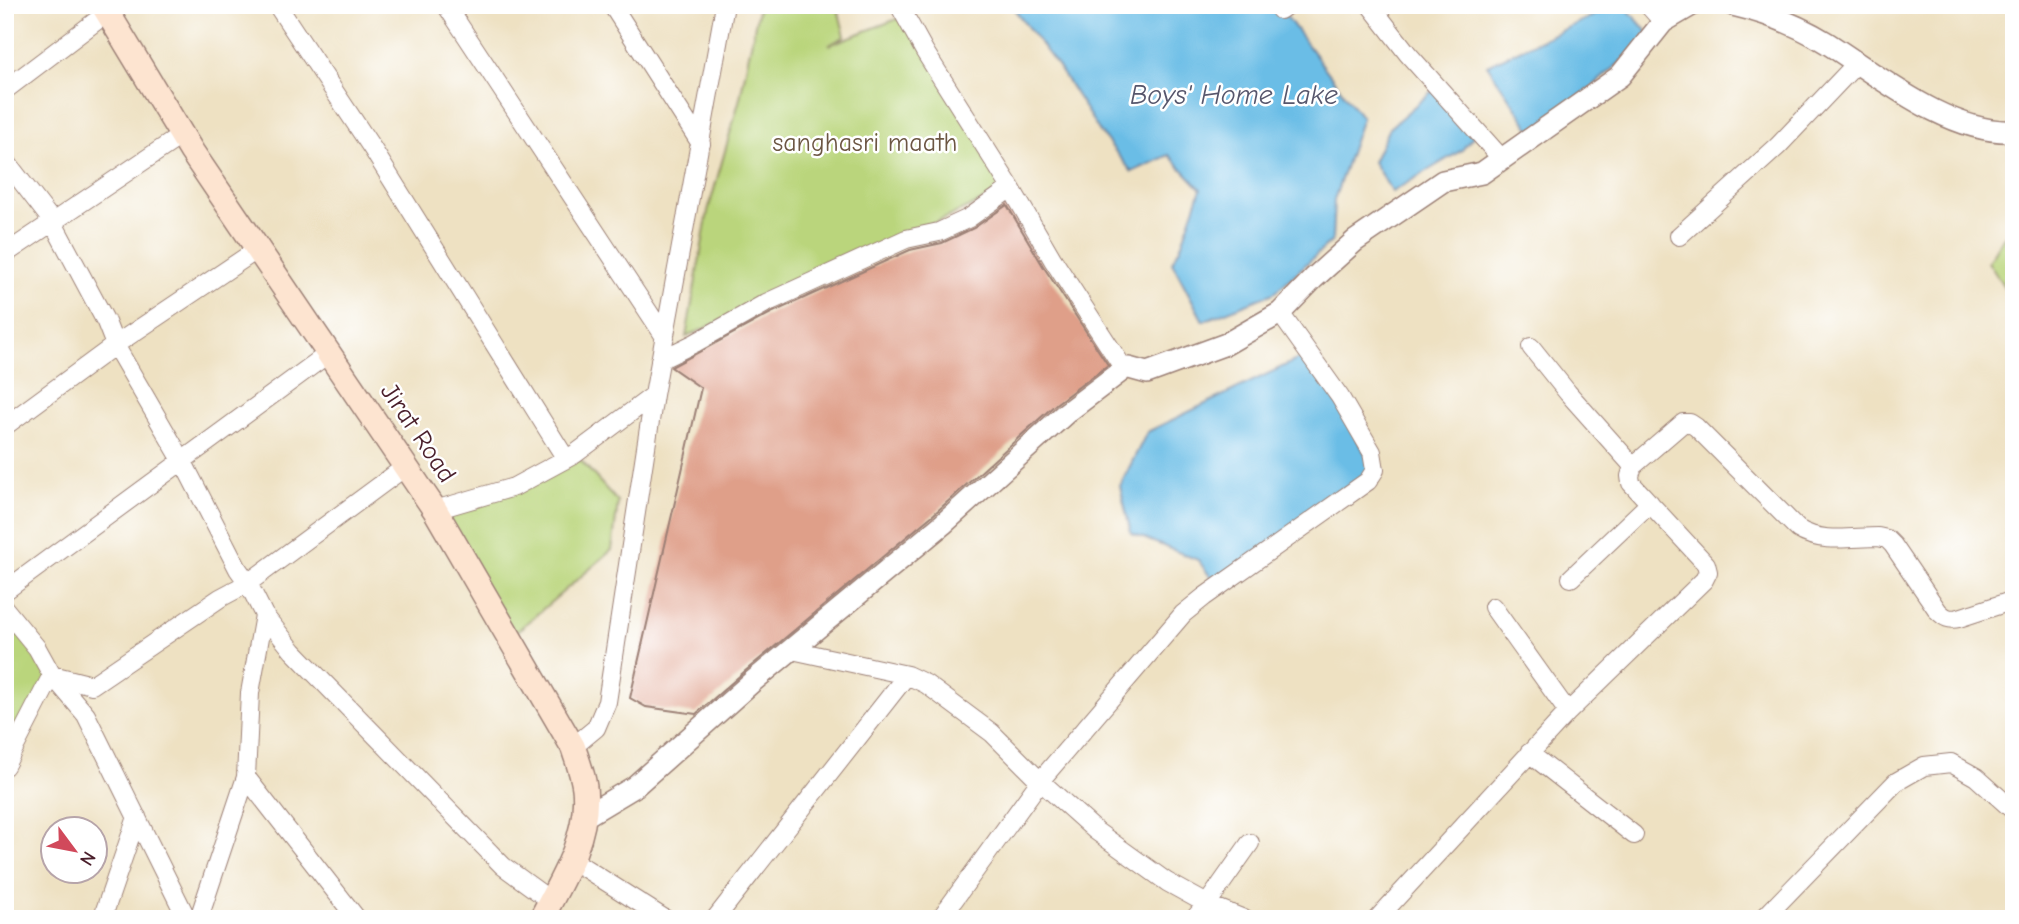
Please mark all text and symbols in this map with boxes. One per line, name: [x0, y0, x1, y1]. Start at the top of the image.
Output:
water label: Boys' Home Lake: [1130, 79, 1338, 111]
park label: sanghasri maath: [772, 128, 958, 158]
street label: Jirat Road: [374, 378, 462, 488]
north arrow: [38, 816, 108, 886]
text: N: [75, 847, 100, 870]

